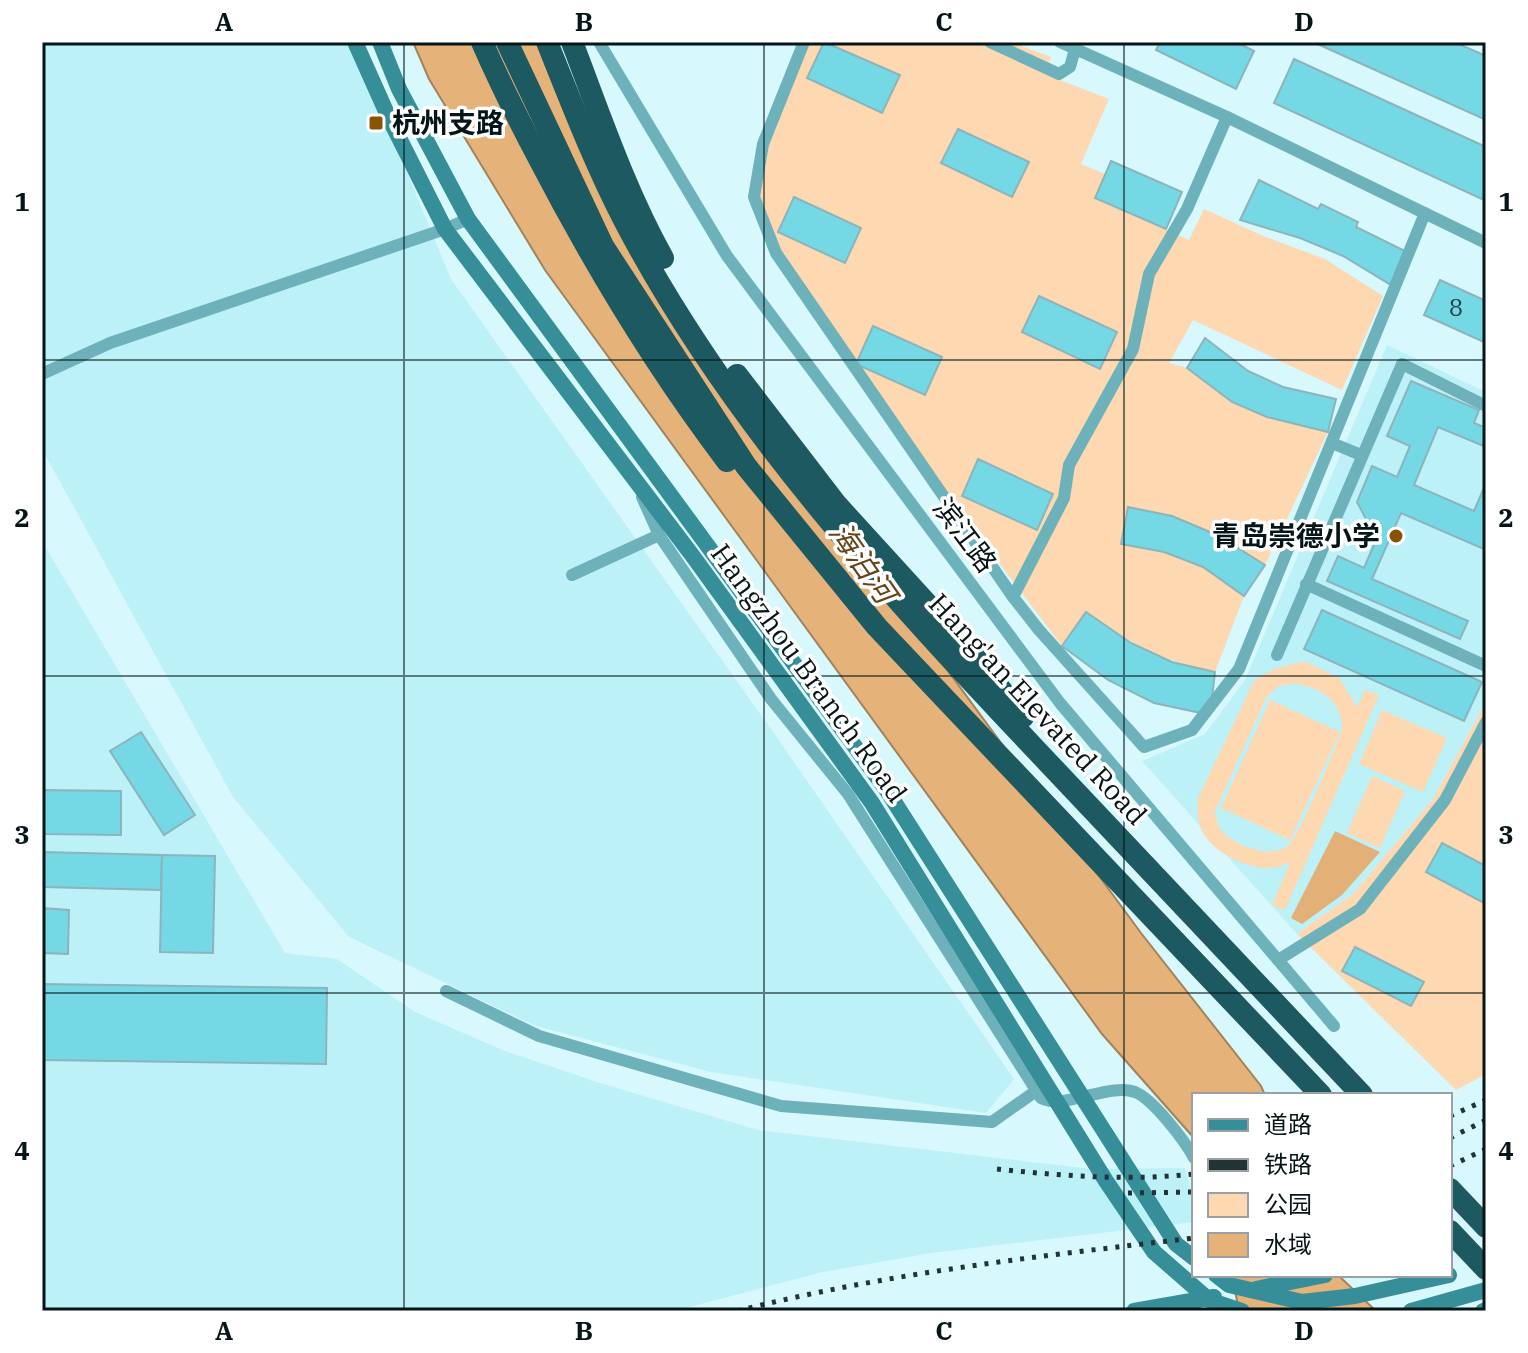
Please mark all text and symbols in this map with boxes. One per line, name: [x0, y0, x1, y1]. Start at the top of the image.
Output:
text: A: [215, 4, 233, 38]
text: B: [575, 4, 593, 38]
text: C: [935, 4, 953, 38]
text: D: [1294, 4, 1314, 38]
place label: 杭州支路: [392, 104, 504, 141]
marker: 杭州支路: [367, 114, 385, 132]
text: 1: [14, 184, 30, 218]
text: 1: [1498, 184, 1514, 218]
house number: 8: [1449, 291, 1463, 323]
street label: 滨江路: [925, 490, 1005, 579]
text: 2: [14, 500, 30, 534]
text: 2: [1498, 500, 1514, 534]
water label: 海泊河: [821, 514, 908, 614]
place label: 青岛崇德小学: [1212, 517, 1380, 554]
marker: 青岛崇德小学: [1387, 527, 1405, 545]
street label: Hangzhou Branch Road: [703, 536, 916, 810]
street label: Hang'an Elevated Road: [921, 585, 1155, 832]
text: 3: [14, 817, 30, 851]
text: 3: [1498, 817, 1514, 851]
legend: [1192, 1093, 1452, 1277]
text: 道路: [1264, 1108, 1312, 1140]
text: 4: [14, 1133, 30, 1167]
text: 4: [1498, 1133, 1514, 1167]
text: 铁路: [1264, 1148, 1312, 1180]
text: 公园: [1264, 1188, 1312, 1220]
text: 水域: [1264, 1228, 1312, 1260]
text: A: [215, 1313, 233, 1347]
text: B: [575, 1313, 593, 1347]
text: C: [935, 1313, 953, 1347]
text: D: [1294, 1313, 1314, 1347]

